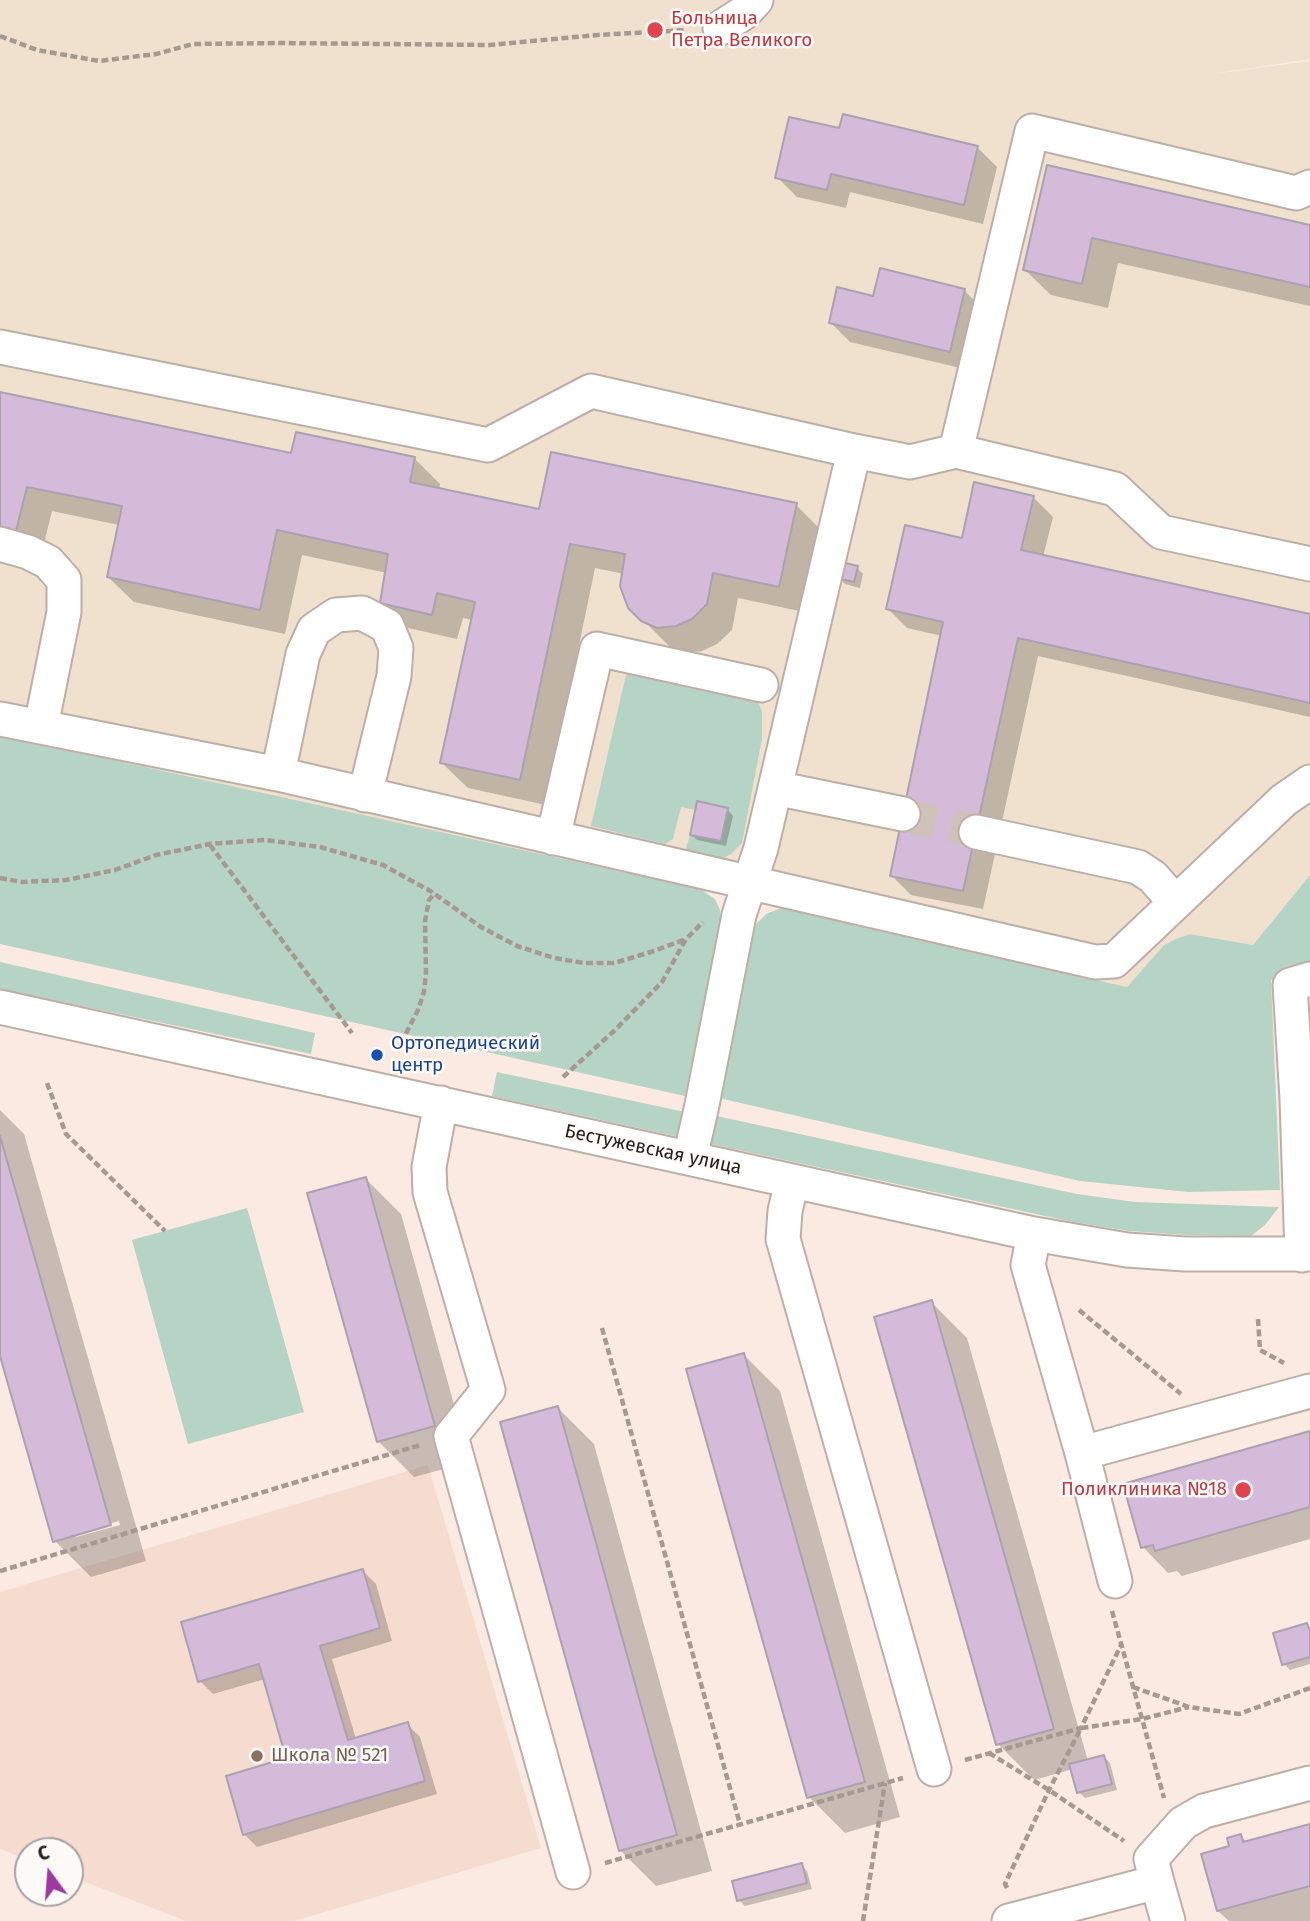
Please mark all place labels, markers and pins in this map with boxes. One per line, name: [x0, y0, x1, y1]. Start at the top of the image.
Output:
place label: Больница Петра Великого: [671, 8, 812, 52]
marker: Больница Петра Великого: [645, 20, 665, 40]
place label: Ортопедический центр: [391, 1033, 540, 1077]
marker: Ортопедический центр: [369, 1047, 385, 1063]
place label: Поликлиника №18: [1061, 1479, 1227, 1501]
marker: Поликлиника №18: [1233, 1480, 1253, 1500]
place label: Школа № 521: [271, 1745, 388, 1767]
marker: Школа № 521: [249, 1748, 265, 1764]

